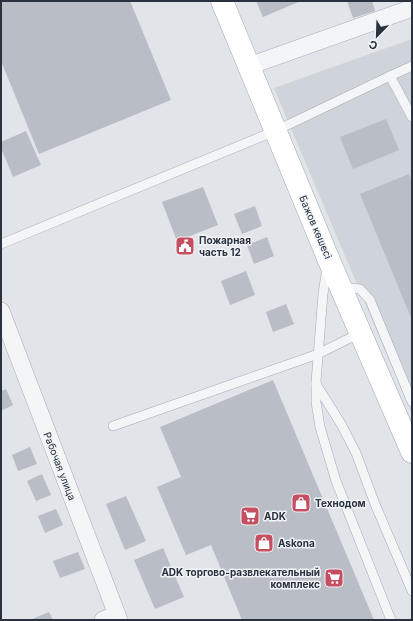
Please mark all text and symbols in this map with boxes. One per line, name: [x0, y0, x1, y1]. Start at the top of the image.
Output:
north arrow: [357, 16, 397, 56]
text: С: [367, 37, 380, 53]
street label: Бажов көшесі: [297, 193, 335, 261]
place label: Пожарная часть 12: [199, 234, 251, 258]
public building icon: Пожарная часть 12: [174, 235, 196, 257]
street label: Рабочая улица: [41, 430, 79, 502]
shop icon: Технодом: [290, 492, 312, 514]
place label: Технодом: [315, 497, 366, 509]
supermarket icon: ADK: [239, 505, 261, 527]
place label: ADK: [264, 510, 286, 522]
shop icon: Askona: [253, 532, 275, 554]
place label: Askona: [278, 537, 315, 549]
place label: ADK торгово-развлекательный комплекс: [161, 566, 320, 590]
supermarket icon: ADK торгово-развлекательный комплекс: [323, 567, 345, 589]

